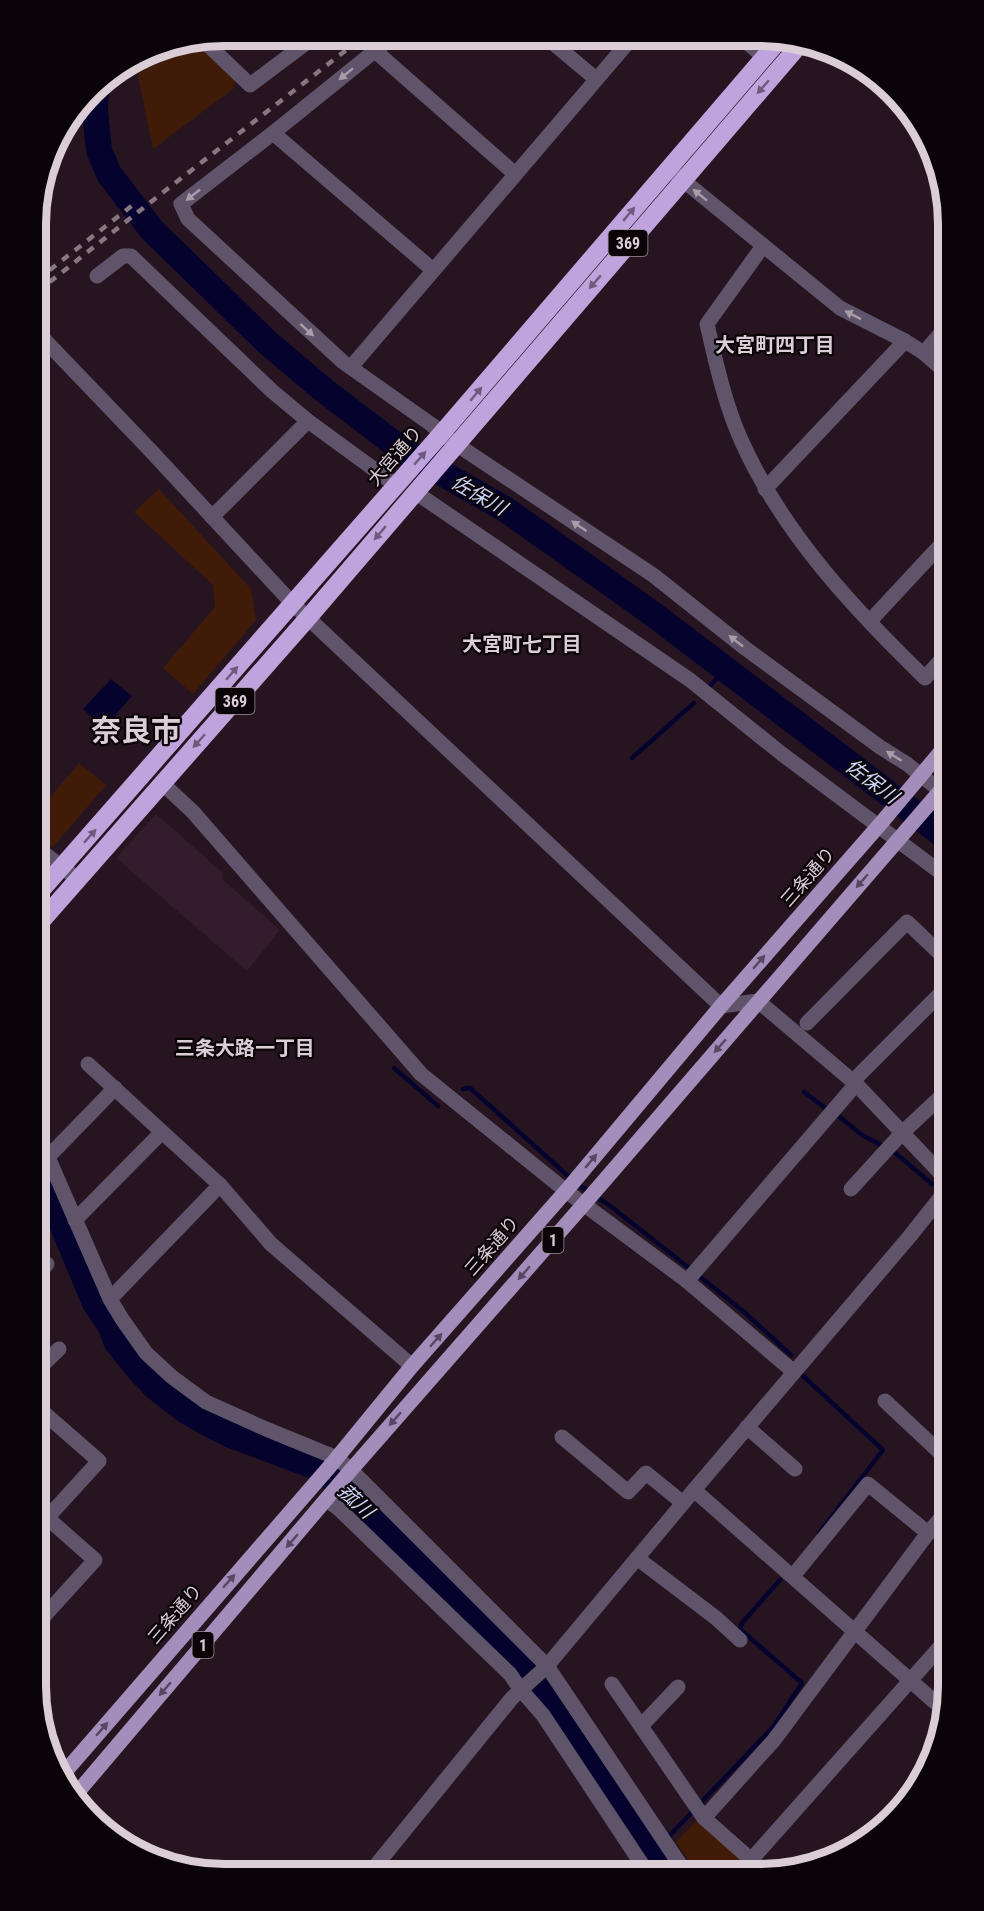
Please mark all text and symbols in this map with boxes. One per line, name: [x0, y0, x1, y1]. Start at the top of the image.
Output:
one-way arrow: [338, 67, 354, 80]
one-way arrow: [757, 79, 770, 94]
one-way arrow: [185, 188, 201, 201]
one-way arrow: [692, 188, 708, 201]
one-way arrow: [623, 206, 636, 222]
road number: 369: [608, 230, 648, 256]
one-way arrow: [589, 274, 602, 289]
one-way arrow: [844, 310, 861, 320]
one-way arrow: [299, 323, 314, 336]
district label: 大宮町四丁目: [715, 333, 835, 357]
one-way arrow: [469, 387, 482, 402]
street label: 大宮通り: [363, 422, 426, 490]
one-way arrow: [413, 451, 427, 466]
water label: 佐保川: [447, 470, 513, 521]
one-way arrow: [571, 521, 587, 532]
one-way arrow: [374, 525, 387, 540]
district label: 大宮町七丁目: [462, 632, 582, 656]
one-way arrow: [728, 635, 744, 648]
one-way arrow: [225, 666, 238, 681]
road number: 369: [216, 688, 254, 714]
district label: 奈良市: [91, 713, 181, 748]
one-way arrow: [193, 733, 206, 748]
one-way arrow: [886, 751, 902, 762]
water label: 佐保川: [841, 753, 905, 810]
one-way arrow: [83, 829, 96, 844]
street label: 三条通り: [776, 843, 839, 911]
one-way arrow: [855, 873, 868, 889]
one-way arrow: [752, 955, 765, 970]
district label: 三条大路一丁目: [175, 1036, 315, 1060]
one-way arrow: [714, 1038, 727, 1053]
one-way arrow: [584, 1154, 597, 1169]
street label: 三条通り: [460, 1212, 523, 1280]
road number: 1: [542, 1227, 564, 1253]
one-way arrow: [518, 1265, 531, 1280]
one-way arrow: [429, 1333, 442, 1348]
one-way arrow: [389, 1411, 402, 1426]
water label: 菰川: [333, 1479, 380, 1525]
one-way arrow: [285, 1533, 298, 1549]
one-way arrow: [222, 1574, 235, 1589]
street label: 三条通り: [143, 1580, 206, 1648]
road number: 1: [192, 1632, 214, 1658]
one-way arrow: [159, 1681, 172, 1696]
one-way arrow: [95, 1722, 108, 1737]

